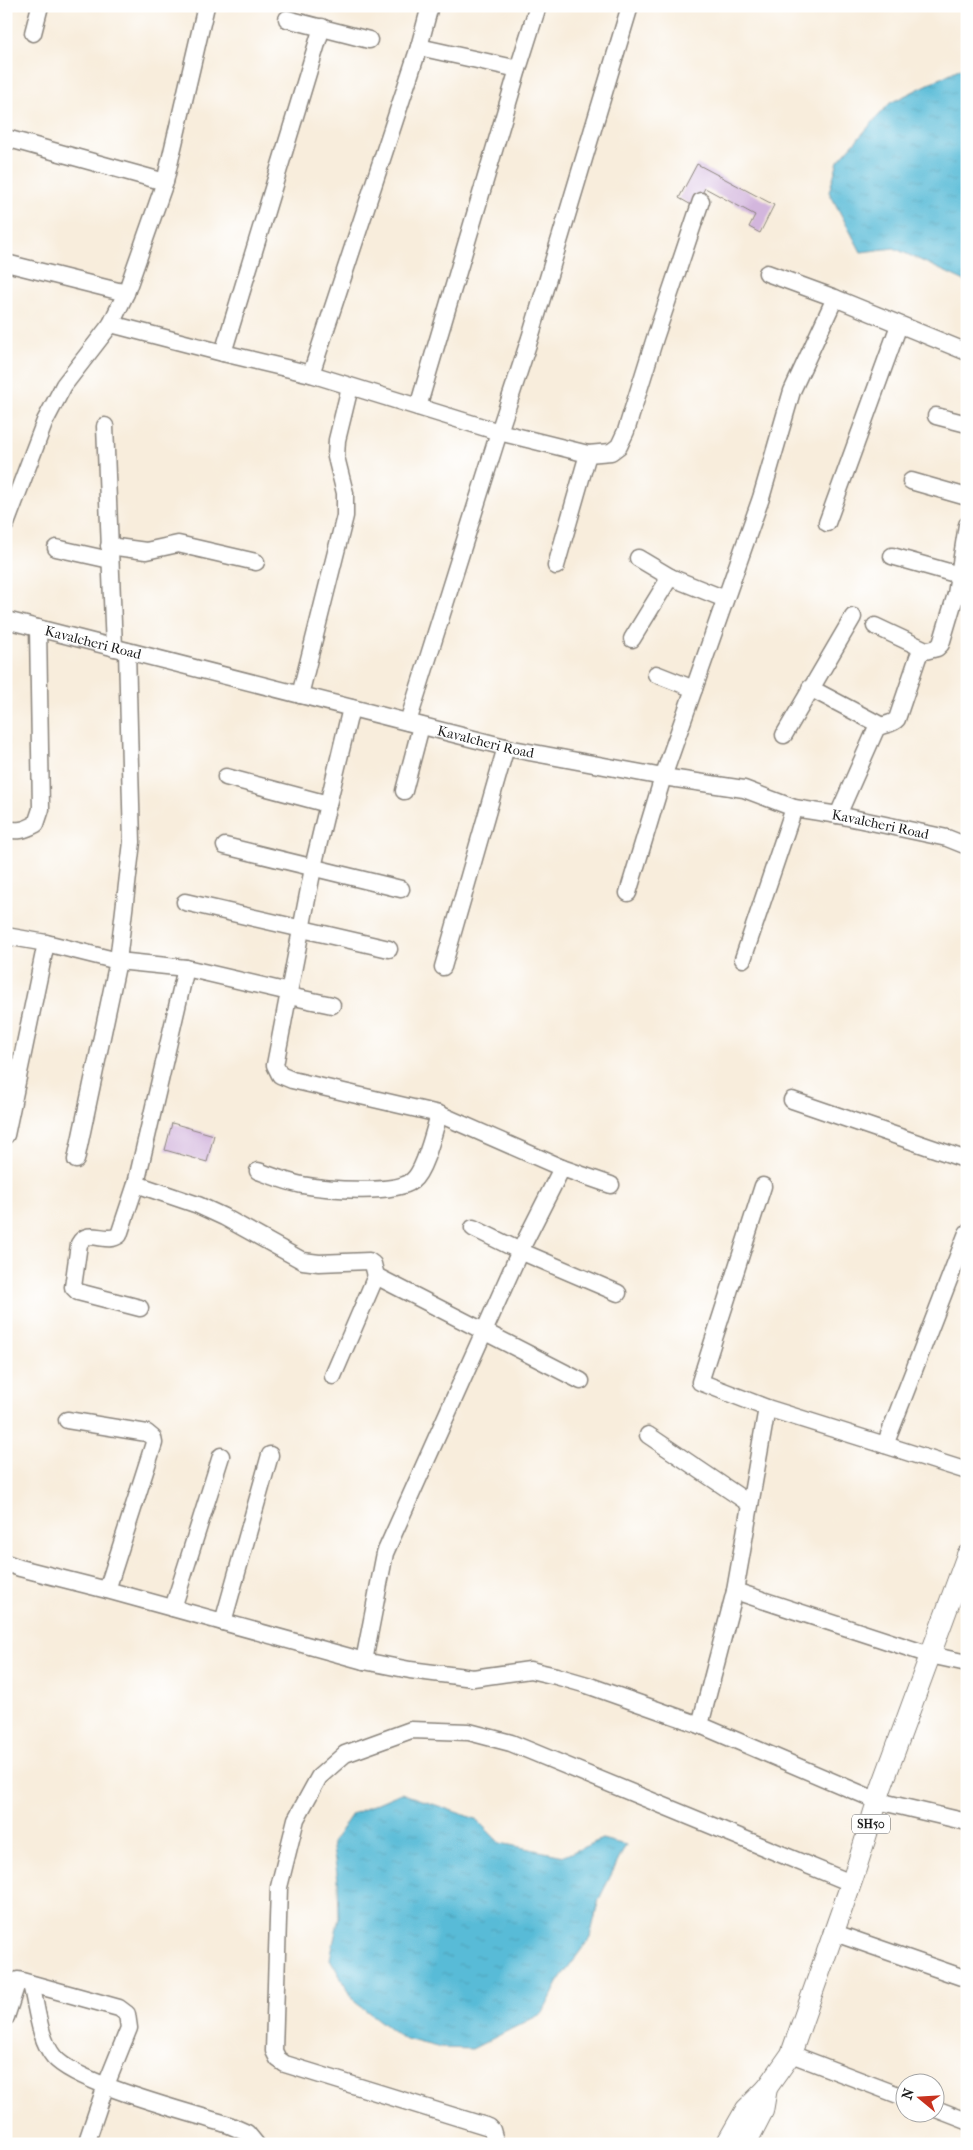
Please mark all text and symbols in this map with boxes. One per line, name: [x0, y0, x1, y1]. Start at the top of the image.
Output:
street label: Kavalcheri Road: [43, 622, 143, 663]
street label: Kavalcheri Road: [436, 722, 536, 762]
street label: Kavalcheri Road: [831, 806, 931, 843]
road number: SH50: [852, 1815, 890, 1834]
north arrow: [896, 2072, 946, 2122]
text: N: [898, 2086, 918, 2102]

